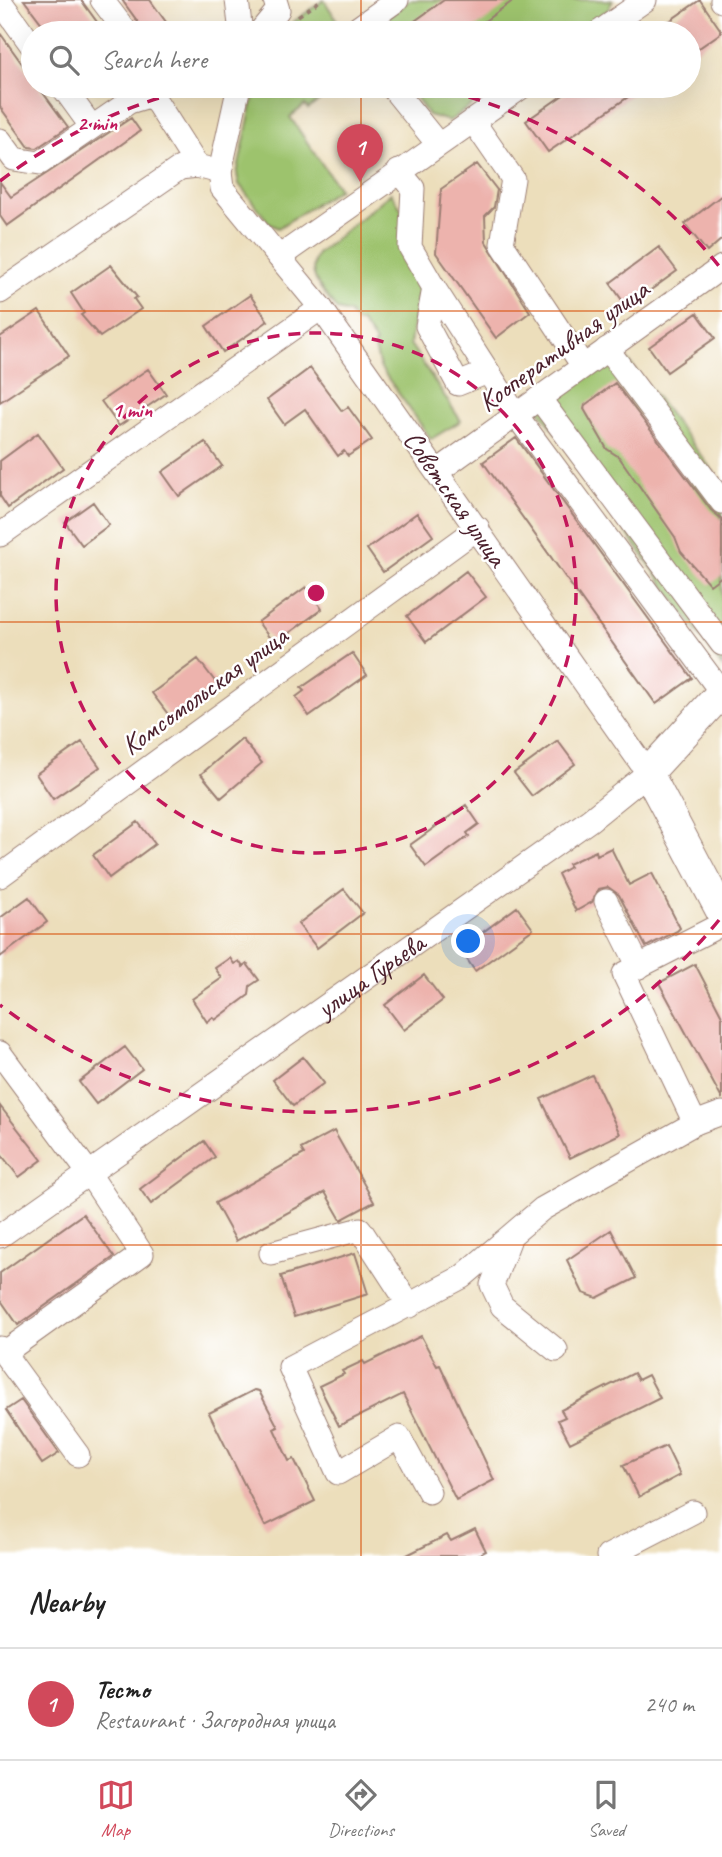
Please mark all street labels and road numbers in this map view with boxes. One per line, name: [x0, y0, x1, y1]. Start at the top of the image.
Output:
street label: Кооперативная улица: [471, 271, 657, 419]
street label: Советская улица: [396, 424, 516, 574]
street label: Комсомольская улица: [114, 617, 296, 763]
street label: улица Гурьева: [308, 924, 434, 1027]

